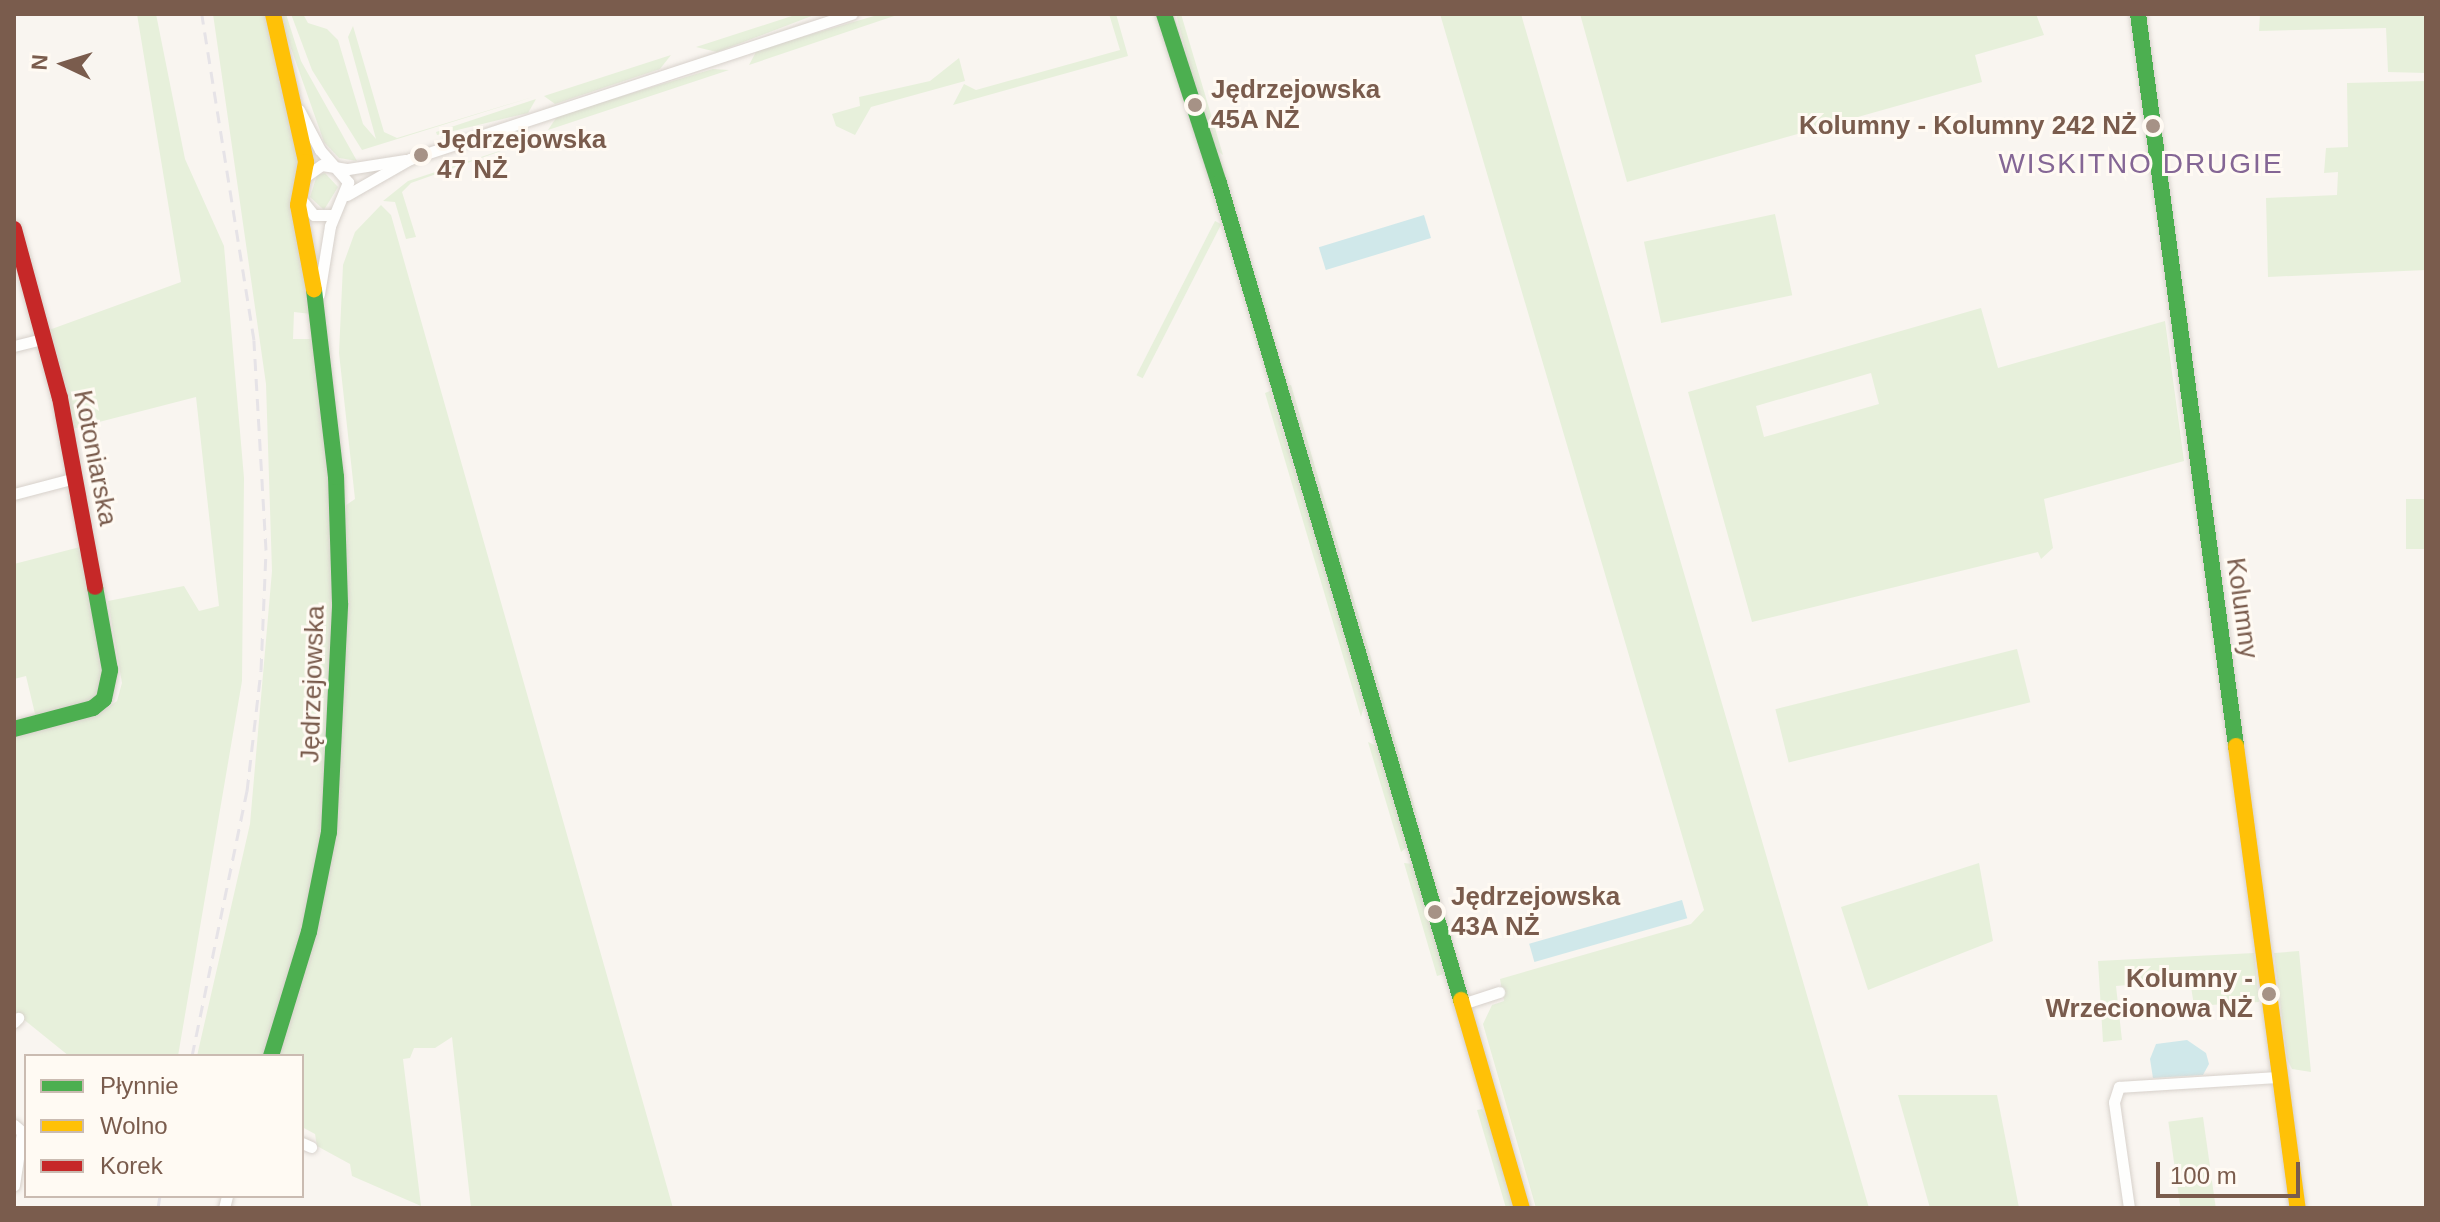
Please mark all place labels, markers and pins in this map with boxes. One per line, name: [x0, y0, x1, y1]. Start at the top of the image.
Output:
place label: Jędrzejowska 45A NŻ: [1211, 74, 1380, 136]
marker: Jędrzejowska 45A NŻ: [1186, 96, 1204, 114]
place label: Kolumny - Kolumny 242 NŻ: [1799, 110, 2137, 142]
marker: Kolumny - Kolumny 242 NŻ: [2144, 117, 2162, 135]
place label: Jędrzejowska 47 NŻ: [437, 124, 606, 186]
marker: Jędrzejowska 47 NŻ: [412, 146, 430, 164]
place label: Jędrzejowska 43A NŻ: [1451, 881, 1620, 942]
marker: Jędrzejowska 43A NŻ: [1426, 903, 1444, 921]
place label: Kolumny - Wrzecionowa NŻ: [2045, 963, 2253, 1024]
marker: Kolumny - Wrzecionowa NŻ: [2260, 985, 2278, 1003]

